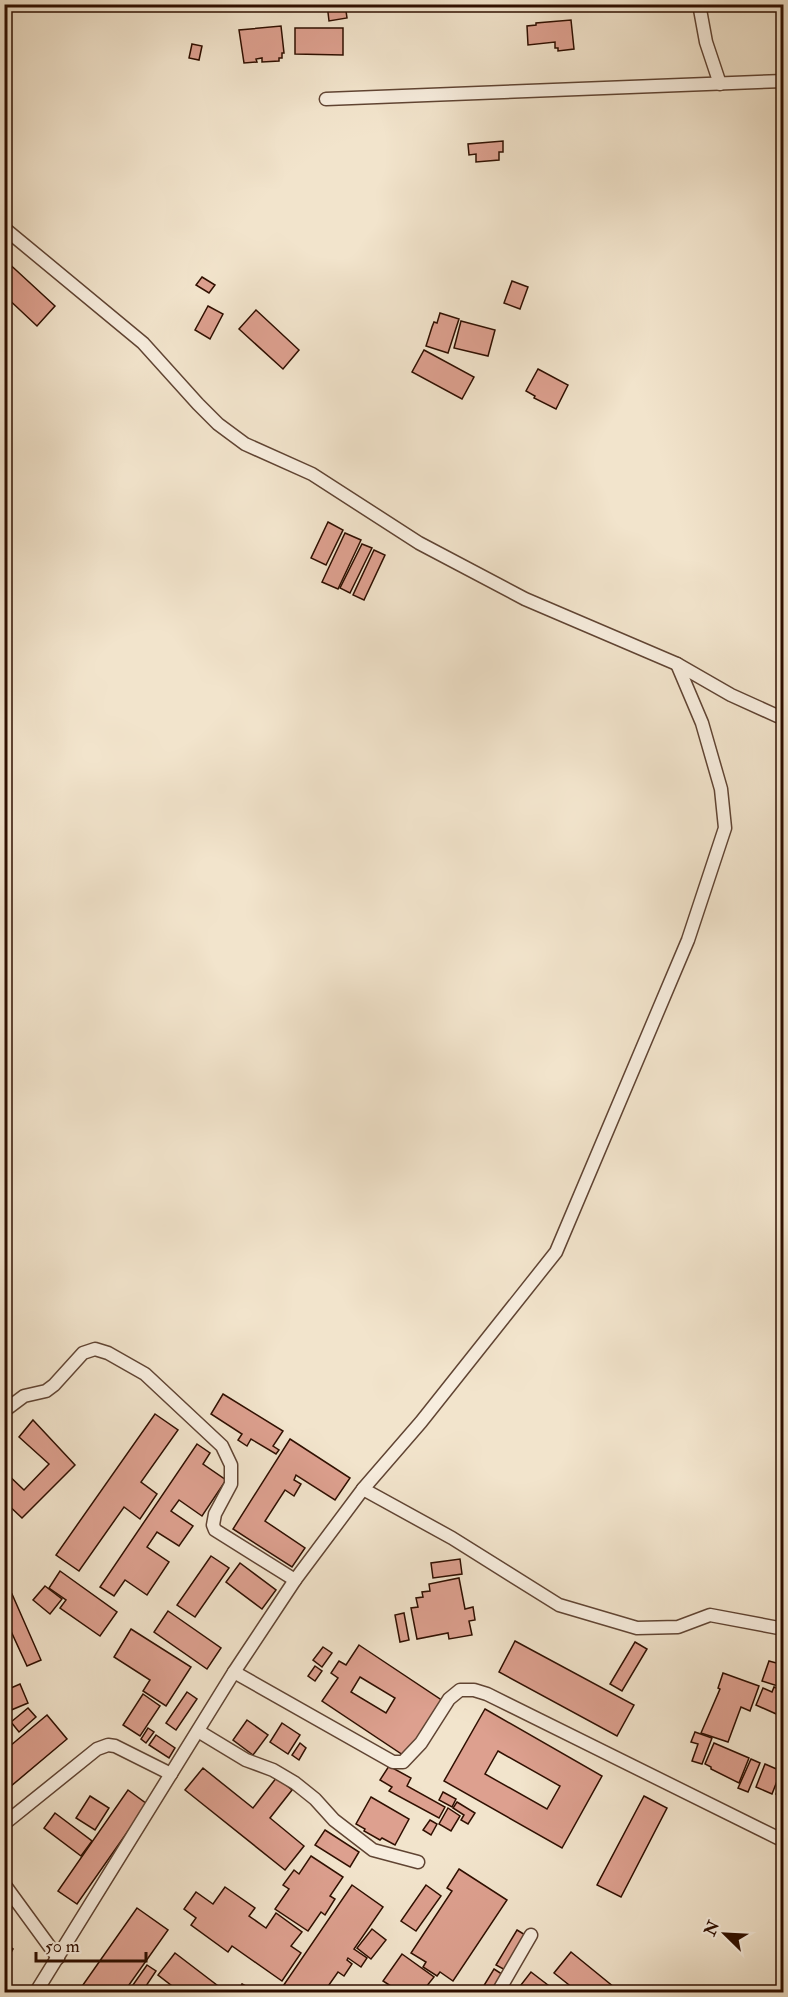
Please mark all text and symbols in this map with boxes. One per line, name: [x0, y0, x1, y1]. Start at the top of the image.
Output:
north arrow: [695, 1904, 755, 1964]
text: N: [700, 1917, 725, 1940]
scale bar: [36, 1925, 146, 1963]
text: 50 m: [45, 1935, 80, 1958]

